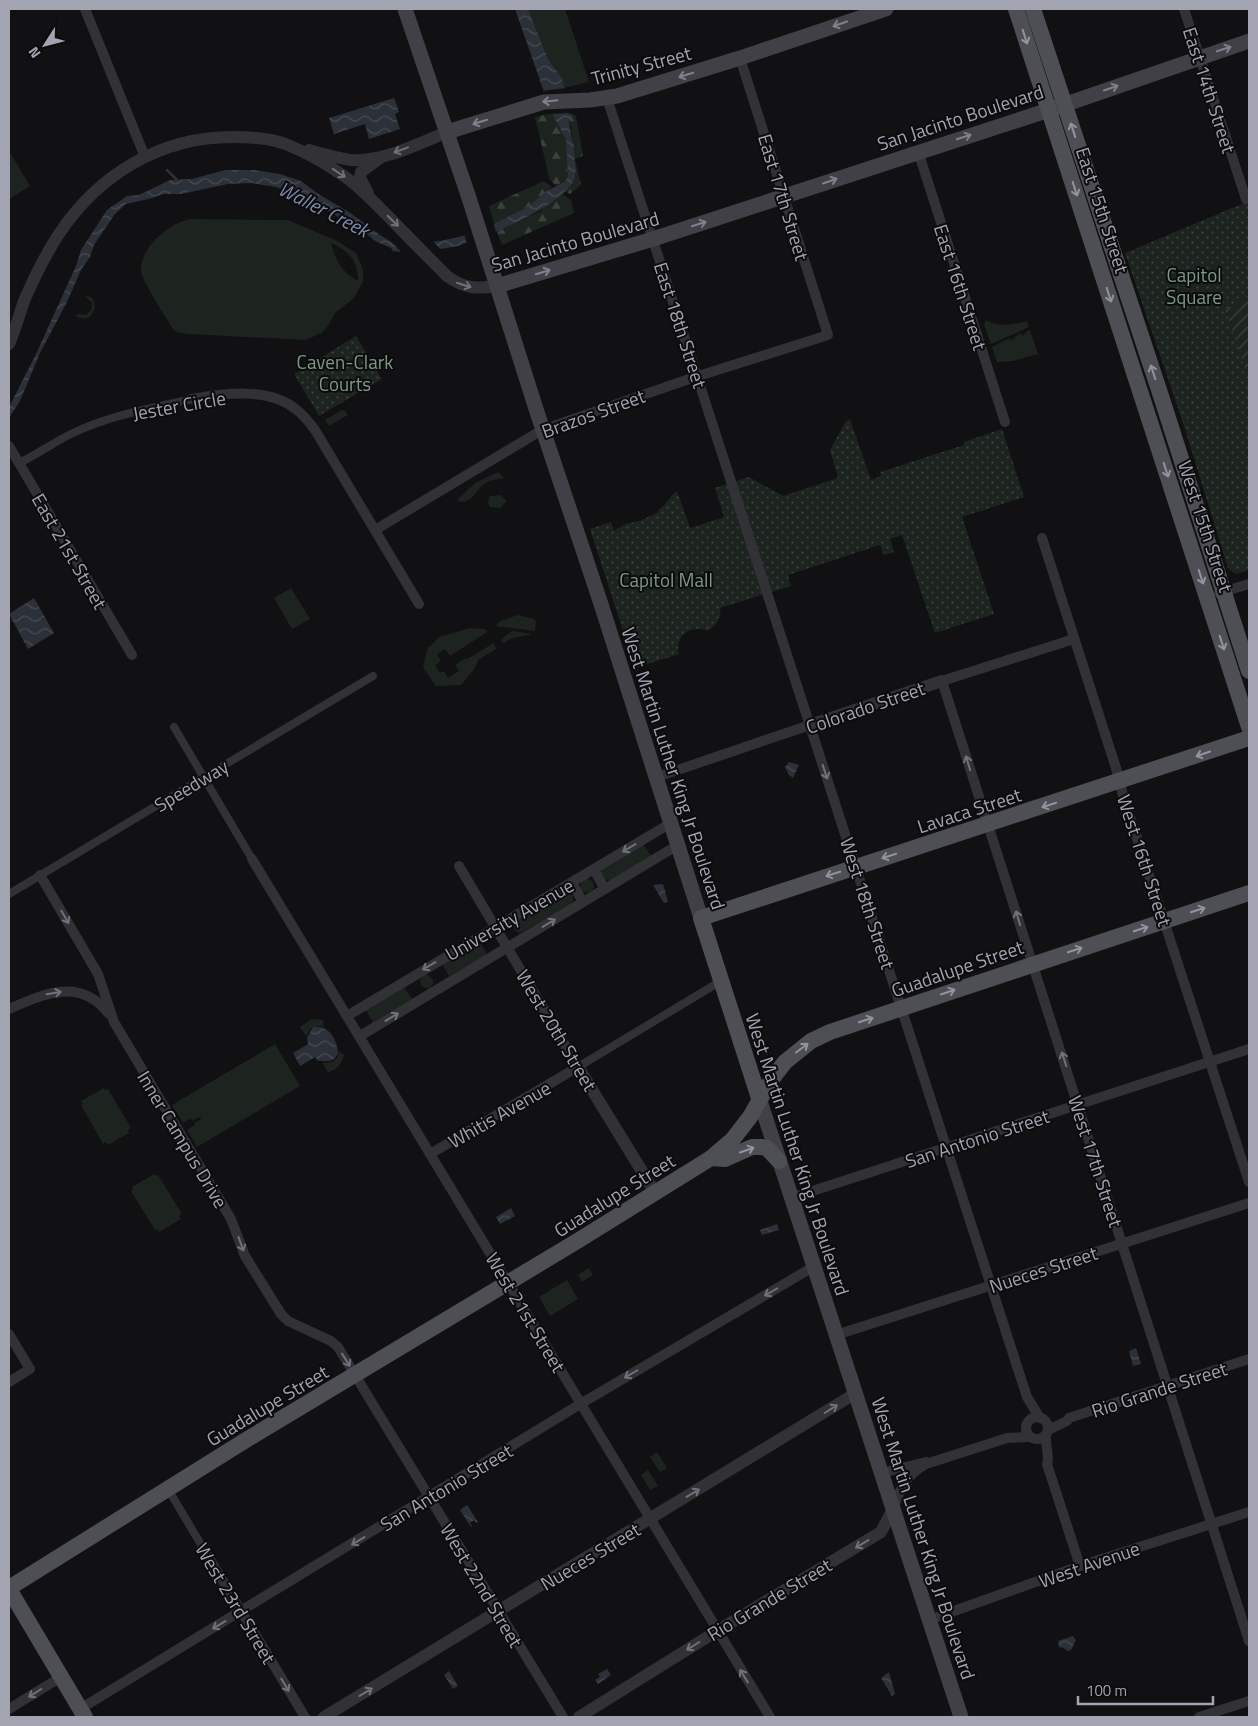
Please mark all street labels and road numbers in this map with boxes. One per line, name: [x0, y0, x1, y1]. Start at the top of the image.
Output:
street label: East 14th Street: [1176, 23, 1244, 157]
street label: Trinity Street: [588, 38, 695, 92]
street label: San Jacinto Boulevard: [873, 76, 1047, 158]
street label: East 17th Street: [751, 130, 817, 264]
street label: East 15th Street: [1069, 143, 1137, 277]
street label: San Jacinto Boulevard: [488, 203, 662, 279]
street label: East 16th Street: [927, 220, 995, 354]
street label: East 18th Street: [647, 258, 715, 392]
street label: Brazos Street: [537, 381, 649, 445]
street label: Jester Circle: [130, 383, 228, 427]
street label: West 15th Street: [1171, 456, 1241, 596]
street label: East 21st Street: [25, 488, 115, 615]
street label: West Martin Luther King Jr Boulevard: [615, 623, 733, 913]
street label: Colorado Street: [802, 673, 929, 741]
street label: Speedway: [148, 751, 234, 819]
street label: Lavaca Street: [913, 779, 1025, 840]
street label: West 16th Street: [1110, 790, 1180, 930]
street label: West 18th Street: [833, 833, 903, 973]
street label: University Avenue: [439, 870, 579, 968]
street label: Guadalupe Street: [887, 932, 1027, 1004]
street label: West 20th Street: [509, 964, 605, 1096]
street label: West Martin Luther King Jr Boulevard: [739, 1009, 857, 1299]
street label: Inner Campus Drive: [130, 1065, 236, 1213]
street label: Whitis Avenue: [442, 1073, 556, 1155]
street label: West 17th Street: [1061, 1091, 1131, 1231]
street label: San Antonio Street: [901, 1101, 1053, 1175]
street label: Guadalupe Street: [548, 1146, 681, 1244]
street label: Nueces Street: [985, 1238, 1101, 1300]
street label: West 21st Street: [479, 1246, 574, 1378]
street label: Rio Grande Street: [1088, 1353, 1231, 1425]
street label: Guadalupe Street: [200, 1357, 334, 1453]
street label: West Martin Luther King Jr Boulevard: [865, 1393, 983, 1683]
street label: San Antonio Street: [374, 1436, 518, 1538]
street label: Nueces Street: [534, 1514, 646, 1597]
street label: West 22nd Street: [433, 1517, 531, 1653]
street label: West Avenue: [1035, 1533, 1143, 1595]
street label: West 23rd Street: [188, 1537, 284, 1669]
street label: Rio Grande Street: [701, 1550, 837, 1648]

